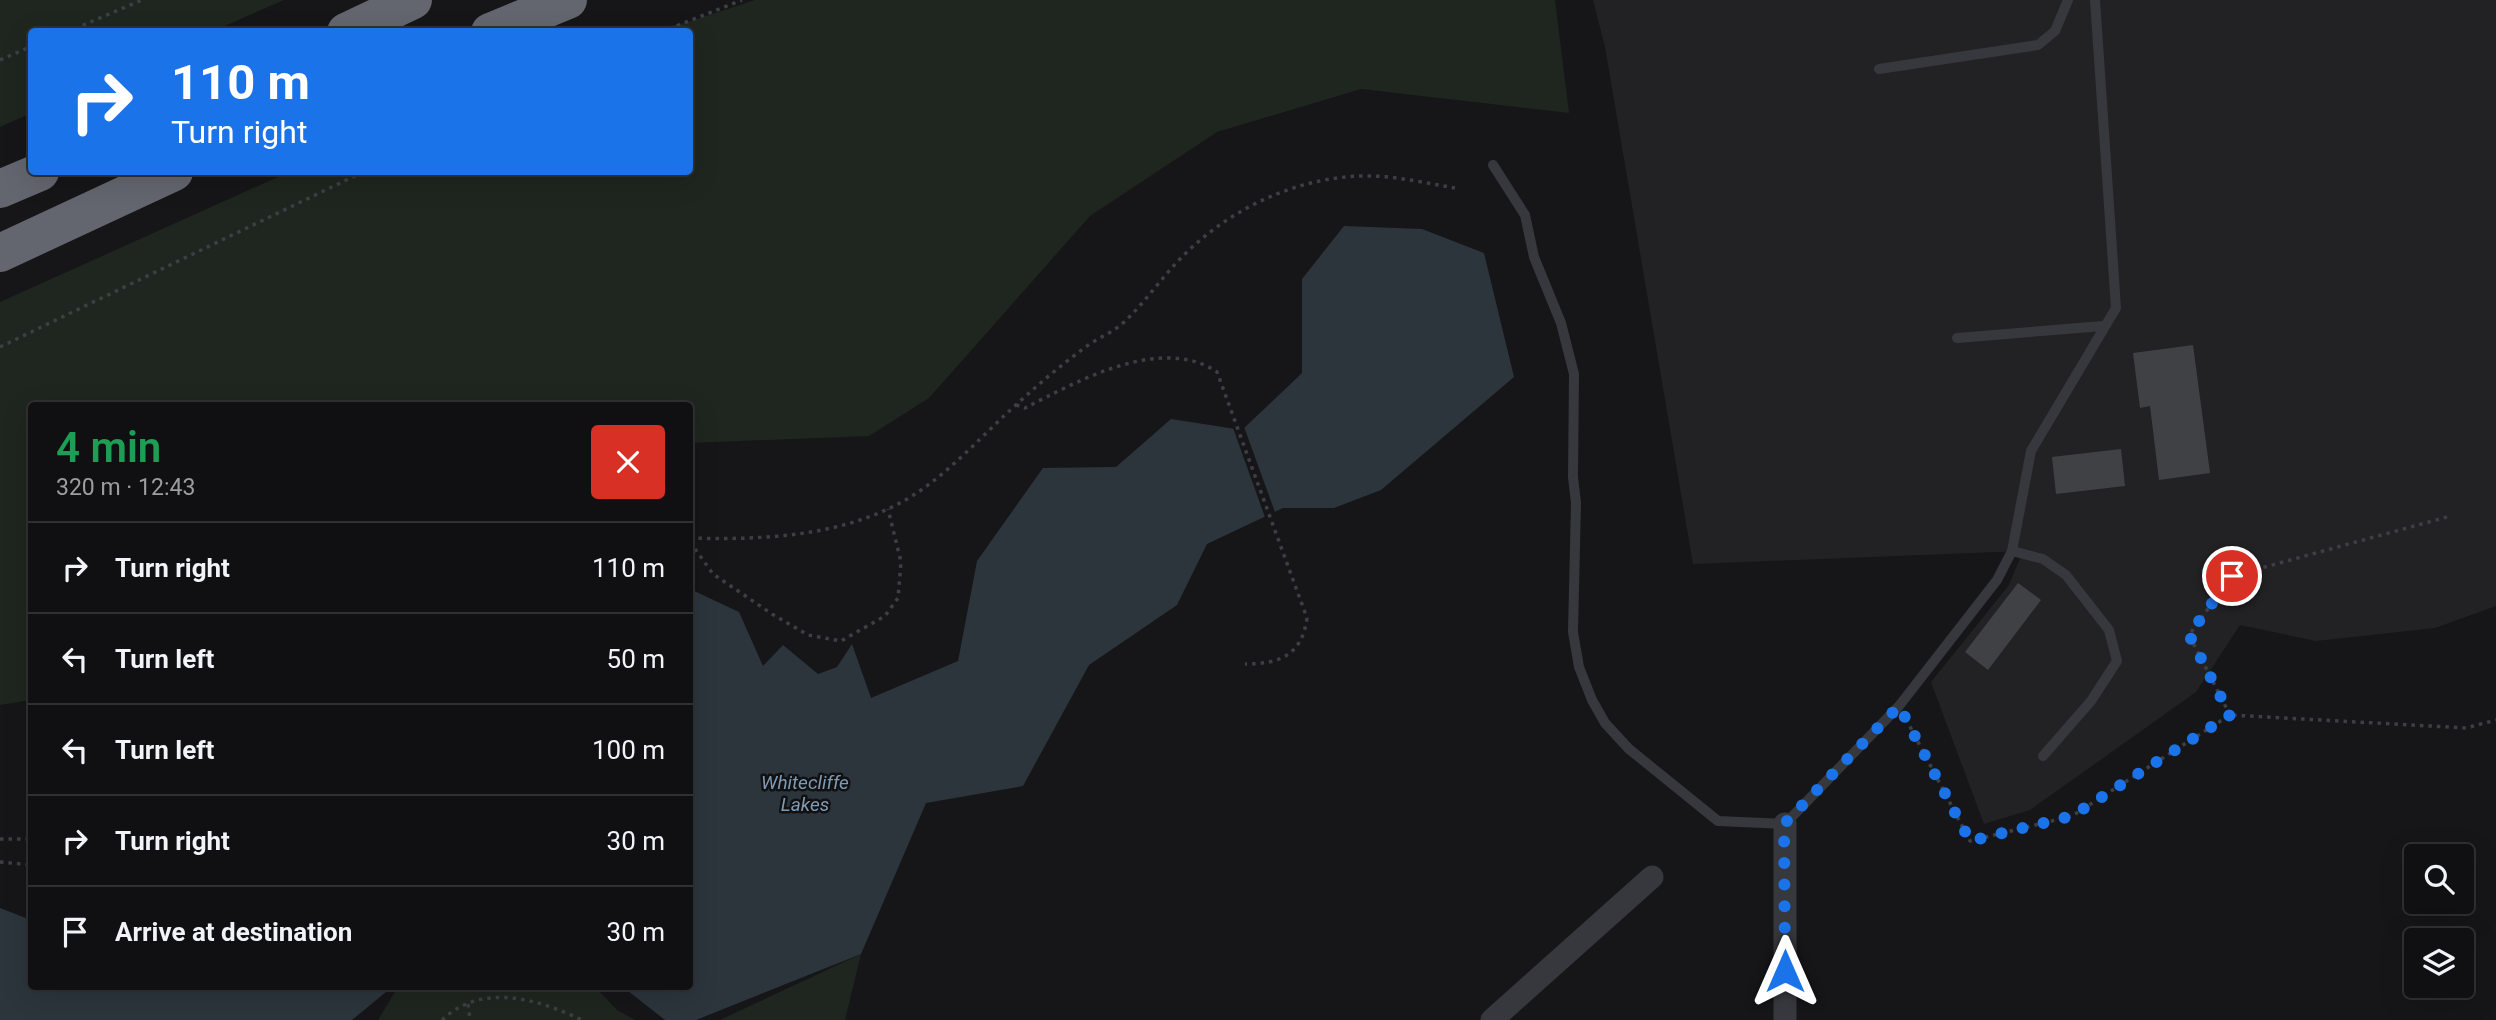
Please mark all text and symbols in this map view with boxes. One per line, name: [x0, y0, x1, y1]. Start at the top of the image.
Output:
text: 110 m: [171, 54, 310, 111]
icon: right: [56, 56, 147, 147]
text: Turn right: [171, 113, 307, 151]
text: 4 min: [56, 423, 161, 472]
button: close: [591, 425, 665, 499]
text: 320 m · 12:43: [56, 474, 195, 501]
pin: [2202, 546, 2262, 606]
icon: right: [56, 549, 94, 587]
text: Turn right: [115, 553, 230, 583]
text: 110 m: [592, 553, 665, 583]
icon: arrive: [2213, 557, 2251, 595]
icon: left: [56, 640, 94, 678]
text: Turn left: [115, 644, 214, 674]
text: 50 m: [607, 644, 665, 674]
icon: left: [56, 731, 94, 769]
text: Turn left: [115, 735, 214, 765]
text: 100 m: [592, 735, 665, 765]
water label: Whitecliffe Lakes: [761, 771, 849, 816]
icon: right: [56, 822, 94, 860]
text: Turn right: [115, 826, 230, 856]
text: 30 m: [607, 826, 665, 856]
map controls: [2404, 844, 2474, 998]
button: search: [2404, 844, 2474, 914]
icon: arrive: [56, 913, 94, 951]
text: Arrive at destination: [115, 917, 352, 947]
text: 30 m: [607, 917, 665, 947]
button: layers: [2404, 928, 2474, 998]
position arrow: [1748, 934, 1822, 1008]

